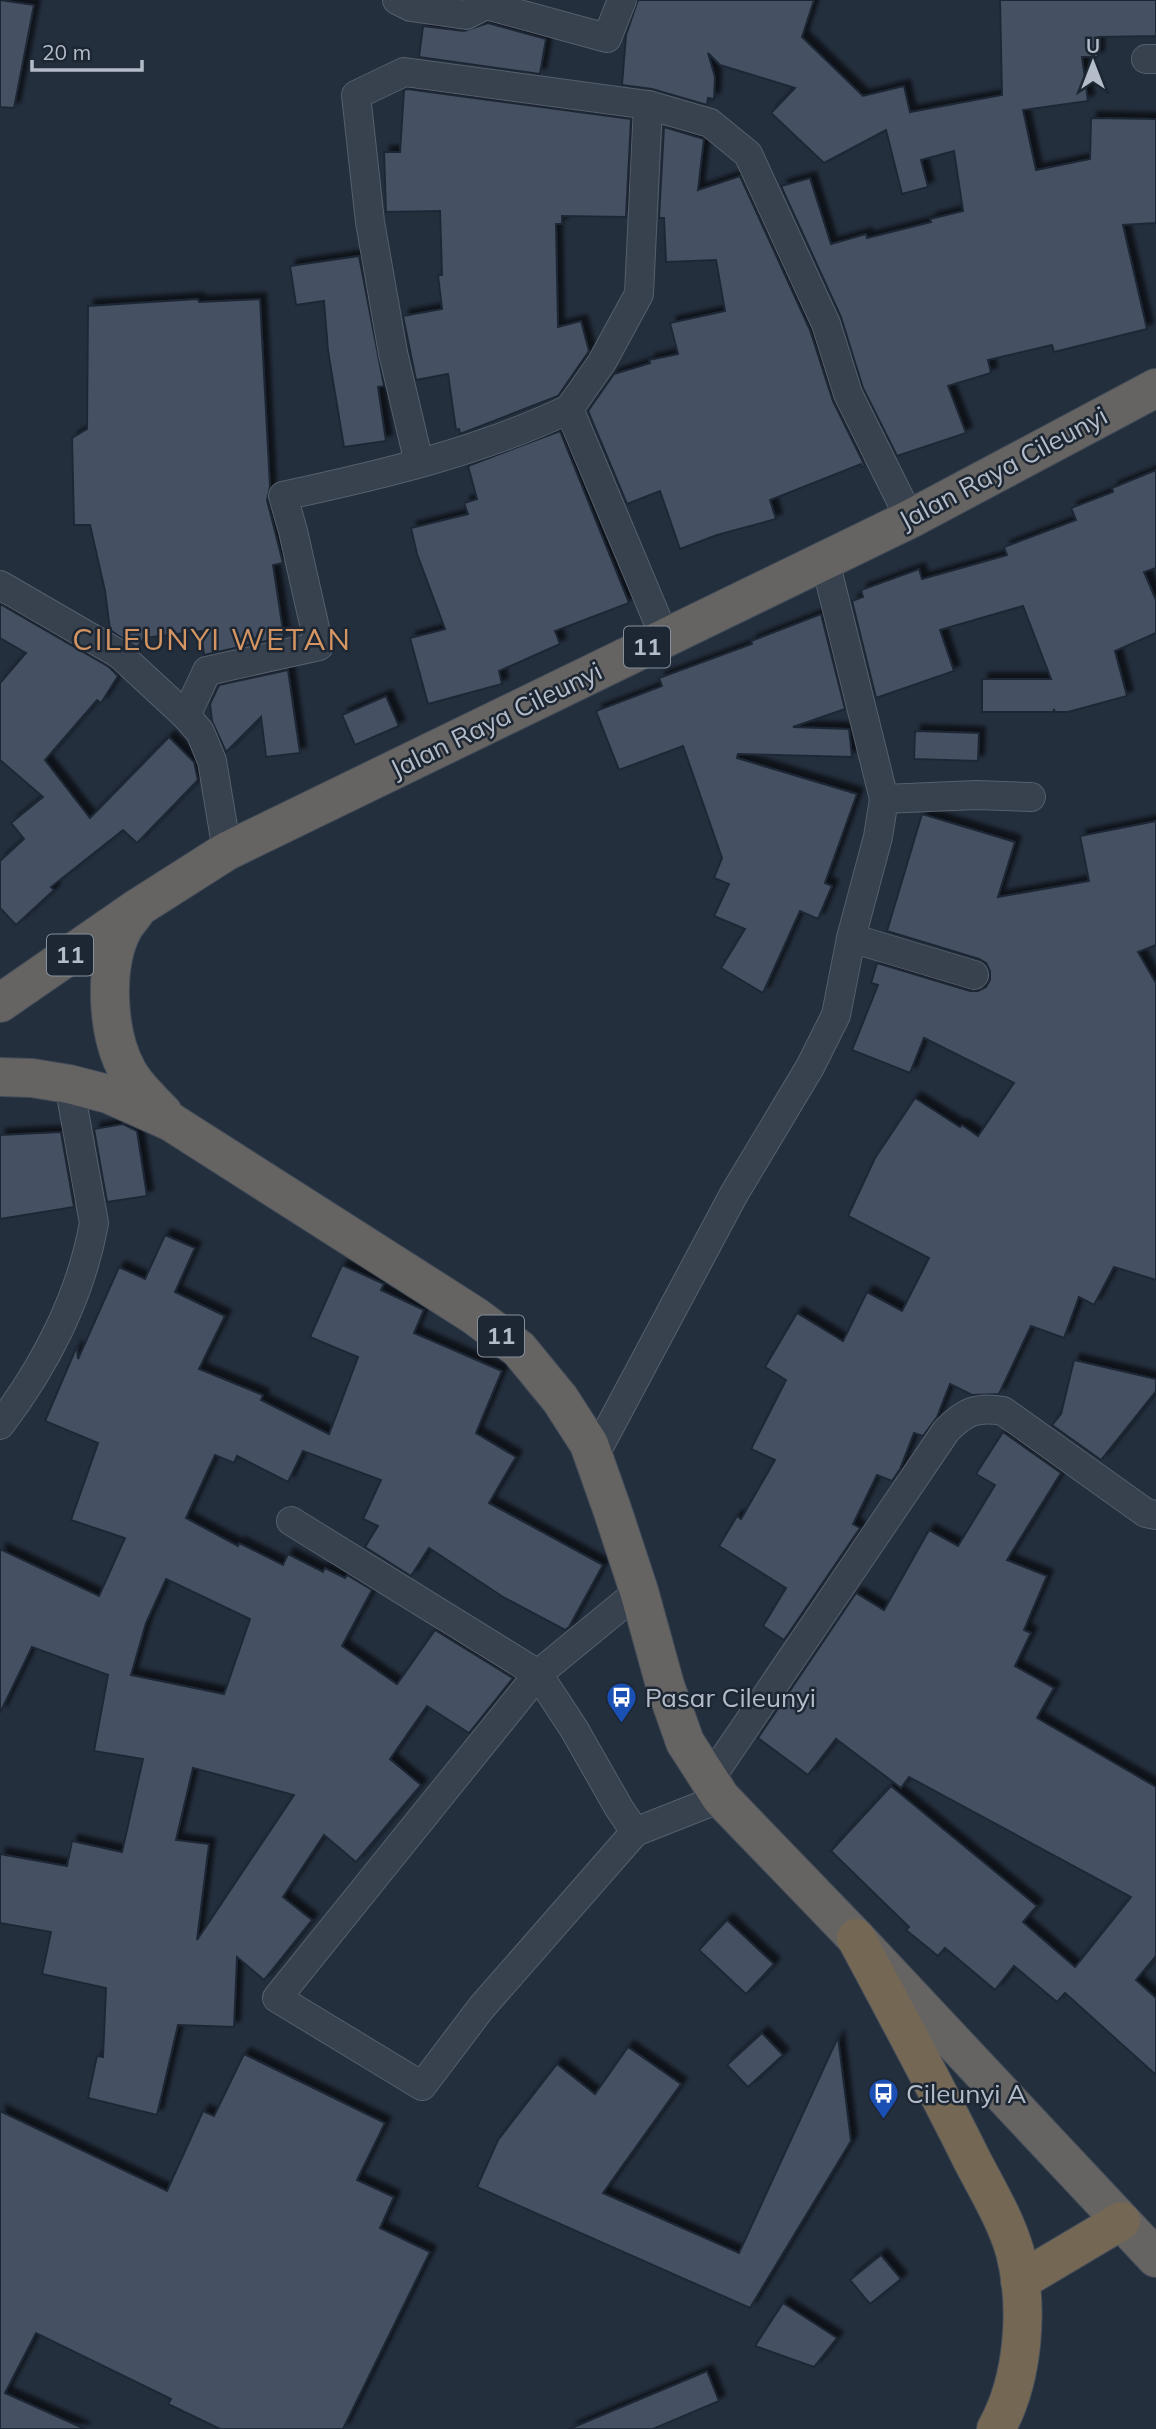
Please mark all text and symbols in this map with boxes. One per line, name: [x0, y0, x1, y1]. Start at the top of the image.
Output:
scale bar: [32, 28, 142, 72]
north arrow: [1058, 28, 1128, 98]
text: U: [1086, 34, 1100, 58]
text: 20 m: [42, 39, 91, 65]
street label: Jalan Raya Cileunyi: [893, 399, 1113, 537]
district label: CILEUNYI WETAN: [72, 620, 352, 658]
road number: 11: [624, 626, 670, 668]
street label: Jalan Raya Cileunyi: [384, 654, 607, 785]
road number: 11: [47, 934, 93, 975]
road number: 11: [478, 1316, 524, 1356]
bus stop icon: Pasar Cileunyi: [605, 1681, 639, 1725]
place label: Pasar Cileunyi: [645, 1681, 816, 1714]
bus stop icon: Cileunyi A: [866, 2077, 900, 2121]
place label: Cileunyi A: [906, 2077, 1026, 2110]

